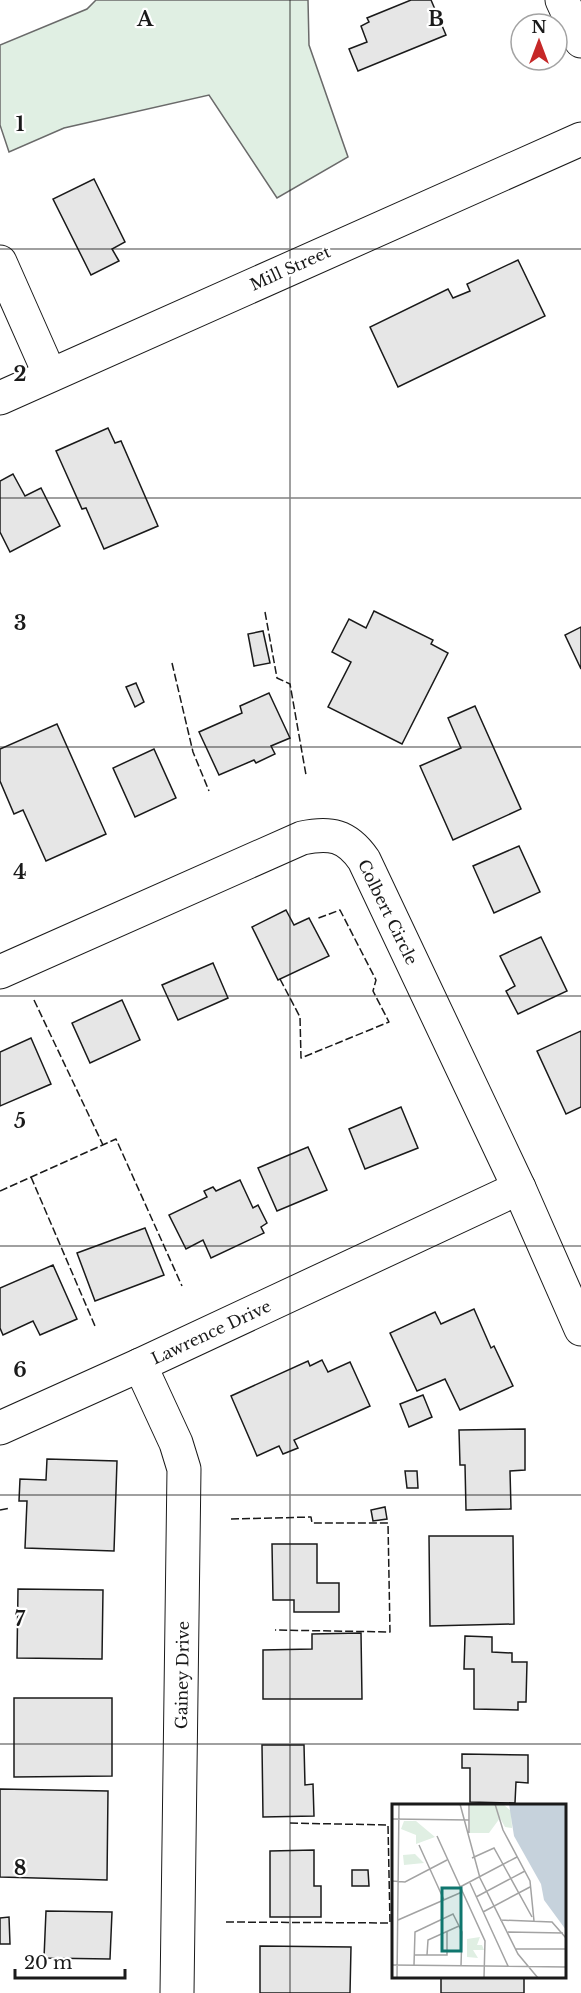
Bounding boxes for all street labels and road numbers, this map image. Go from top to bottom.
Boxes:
street label: Mill Street [247,241,333,295]
street label: Colbert Circle [354,856,422,968]
street label: Lawrence Drive [148,1296,274,1368]
street label: Gainey Drive [171,1621,193,1729]

